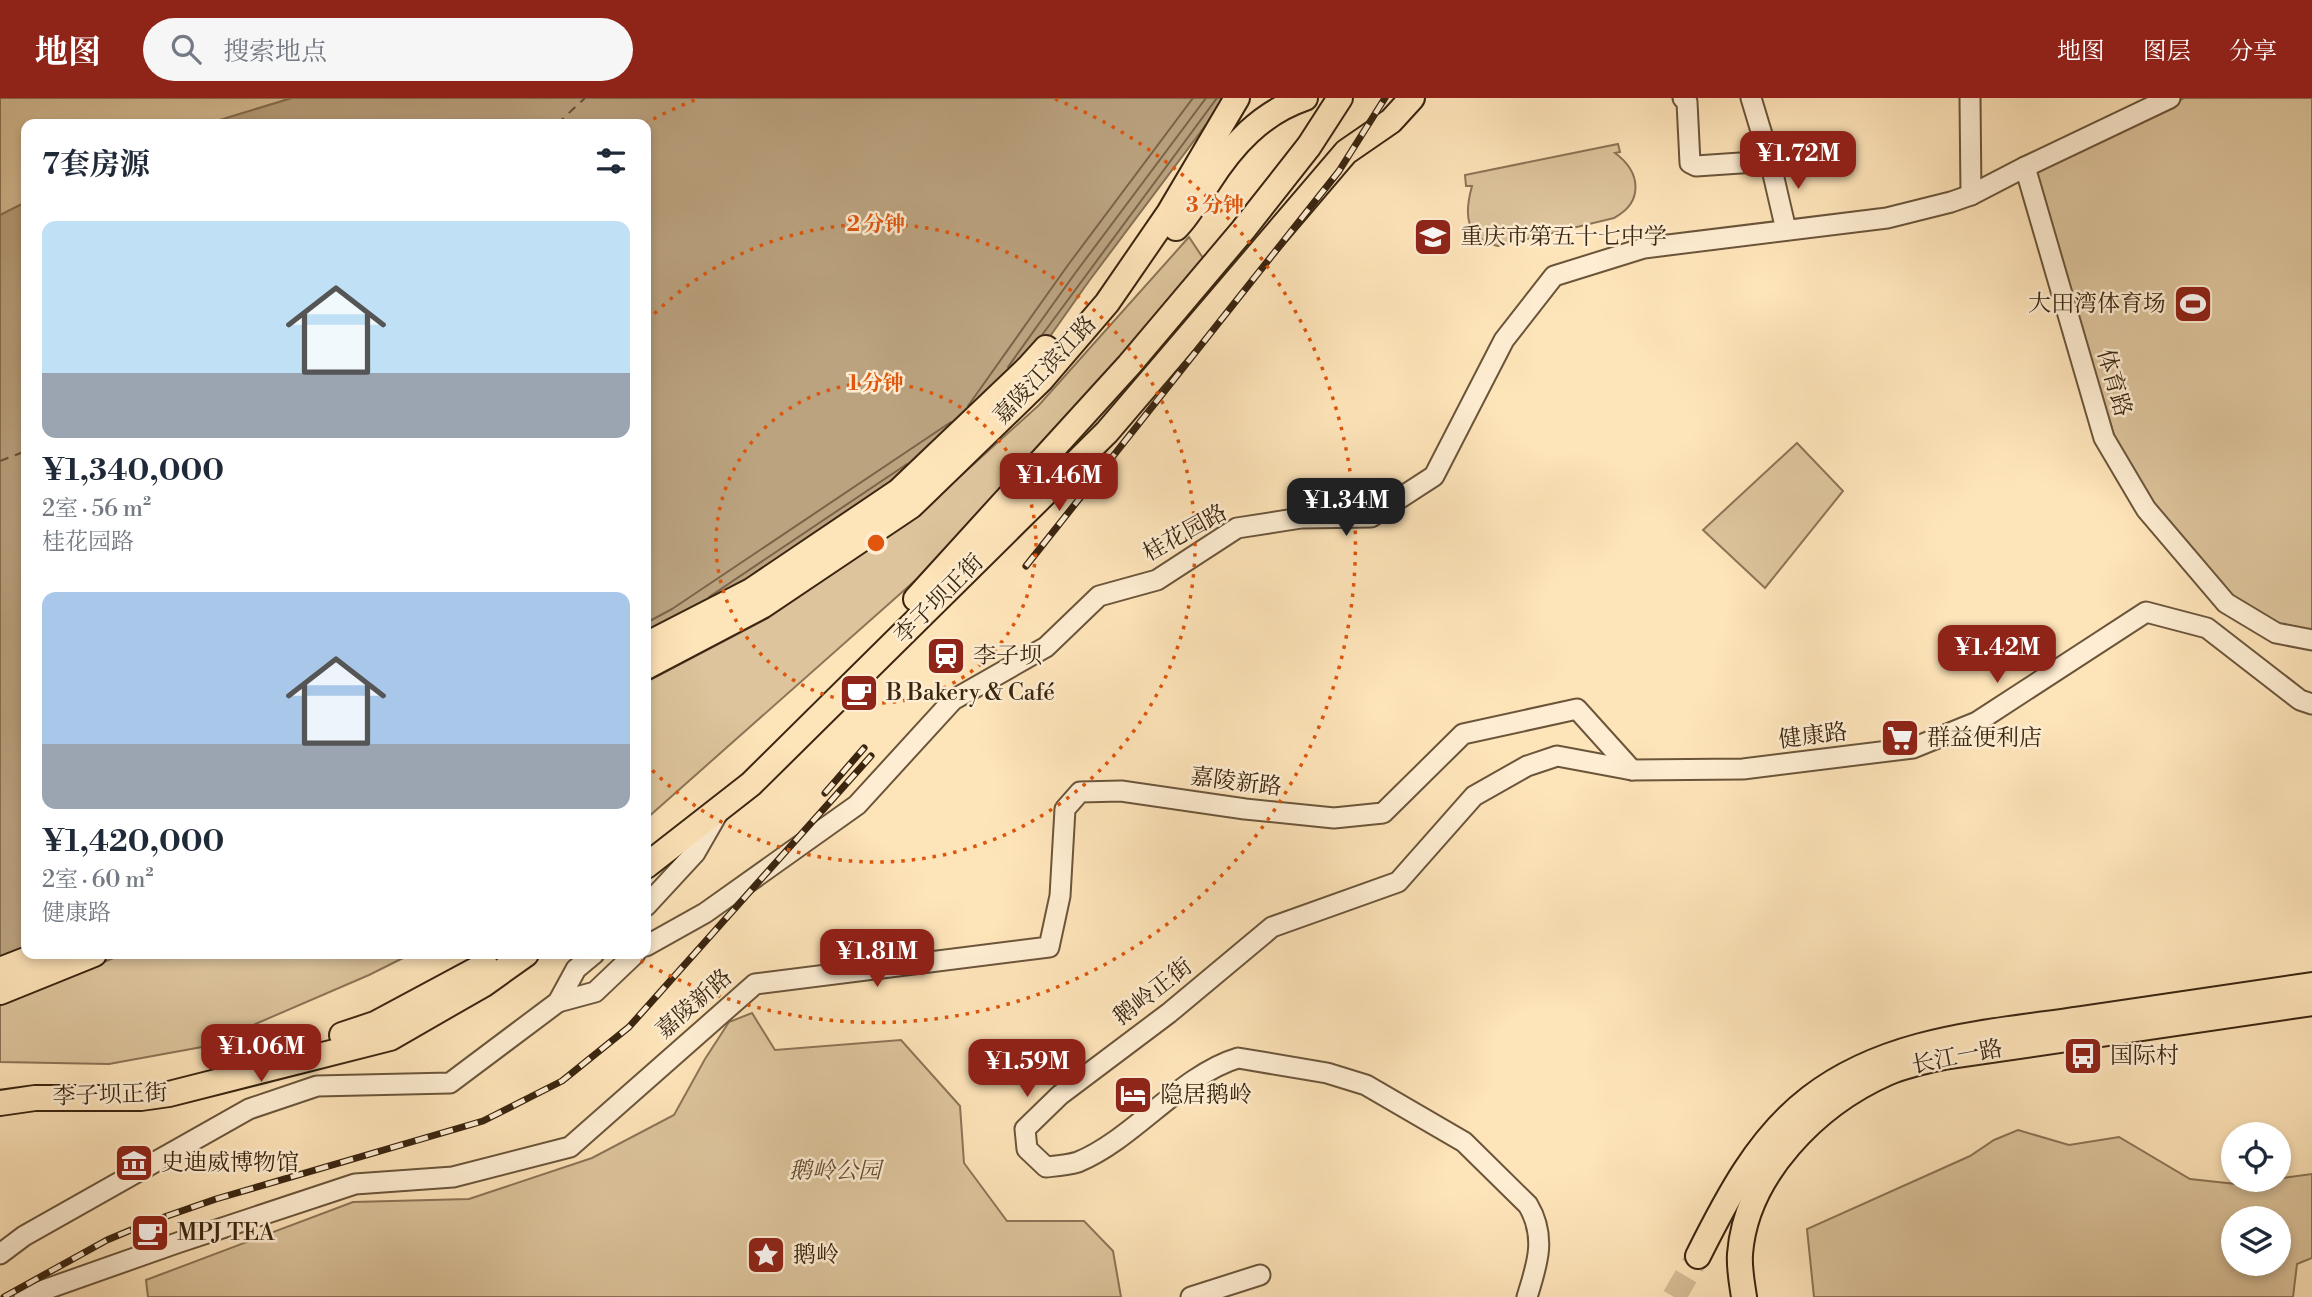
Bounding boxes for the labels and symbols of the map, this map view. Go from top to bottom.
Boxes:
pin: ¥1.72M [1741,132,1855,191]
text: 3 分钟 [1186,193,1244,219]
text: 2 分钟 [847,212,905,238]
school or university icon: 重庆市第五十七中学 [1412,216,1454,258]
place label: 重庆市第五十七中学 [1460,223,1667,251]
sports icon: 大田湾体育场 [2172,283,2214,325]
place label: 大田湾体育场 [2028,290,2166,318]
street label: 嘉陵江滨江路 [988,310,1102,430]
street label: 体育路 [2091,346,2137,420]
text: 1 分钟 [848,371,904,397]
pin: ¥1.46M [1002,454,1116,513]
pin: ¥1.34M [1289,478,1403,538]
street label: 桂花园路 [1138,498,1232,568]
centre of rings [864,531,888,555]
street label: 李子坝正街 [888,548,990,650]
pin: ¥1.42M [1940,626,2054,685]
station icon: 李子坝 [925,635,967,677]
place label: 李子坝 [973,642,1042,670]
cafe icon: B Bakery & Café [838,672,880,714]
place label: B Bakery & Café [885,679,1055,707]
supermarket icon: 群益便利店 [1879,717,1921,759]
street label: 健康路 [1777,718,1849,754]
place label: 群益便利店 [1927,724,2042,752]
street label: 嘉陵新路 [1189,762,1283,802]
pin: ¥1.81M [820,930,934,989]
street label: 鹅岭正街 [1108,953,1198,1031]
street label: 嘉陵新路 [650,963,738,1045]
pin: ¥1.06M [204,1024,318,1084]
street label: 长江一路 [1909,1034,2005,1080]
bus stop icon: 国际村 [2062,1035,2104,1077]
pin: ¥1.59M [970,1040,1084,1099]
place label: 国际村 [2110,1042,2179,1070]
hotel icon: 隐居鹅岭 [1112,1074,1154,1116]
street label: 李子坝正街 [52,1079,168,1111]
place label: 隐居鹅岭 [1160,1081,1252,1109]
museum icon: 史迪威博物馆 [113,1142,155,1184]
place label: 史迪威博物馆 [161,1149,299,1177]
park label: 鹅岭公园 [789,1157,885,1185]
cafe icon: MPJ TEA [129,1212,171,1254]
place label: MPJ TEA [177,1219,276,1247]
place icon: 鹅岭 [745,1234,787,1276]
place label: 鹅岭 [793,1241,839,1269]

